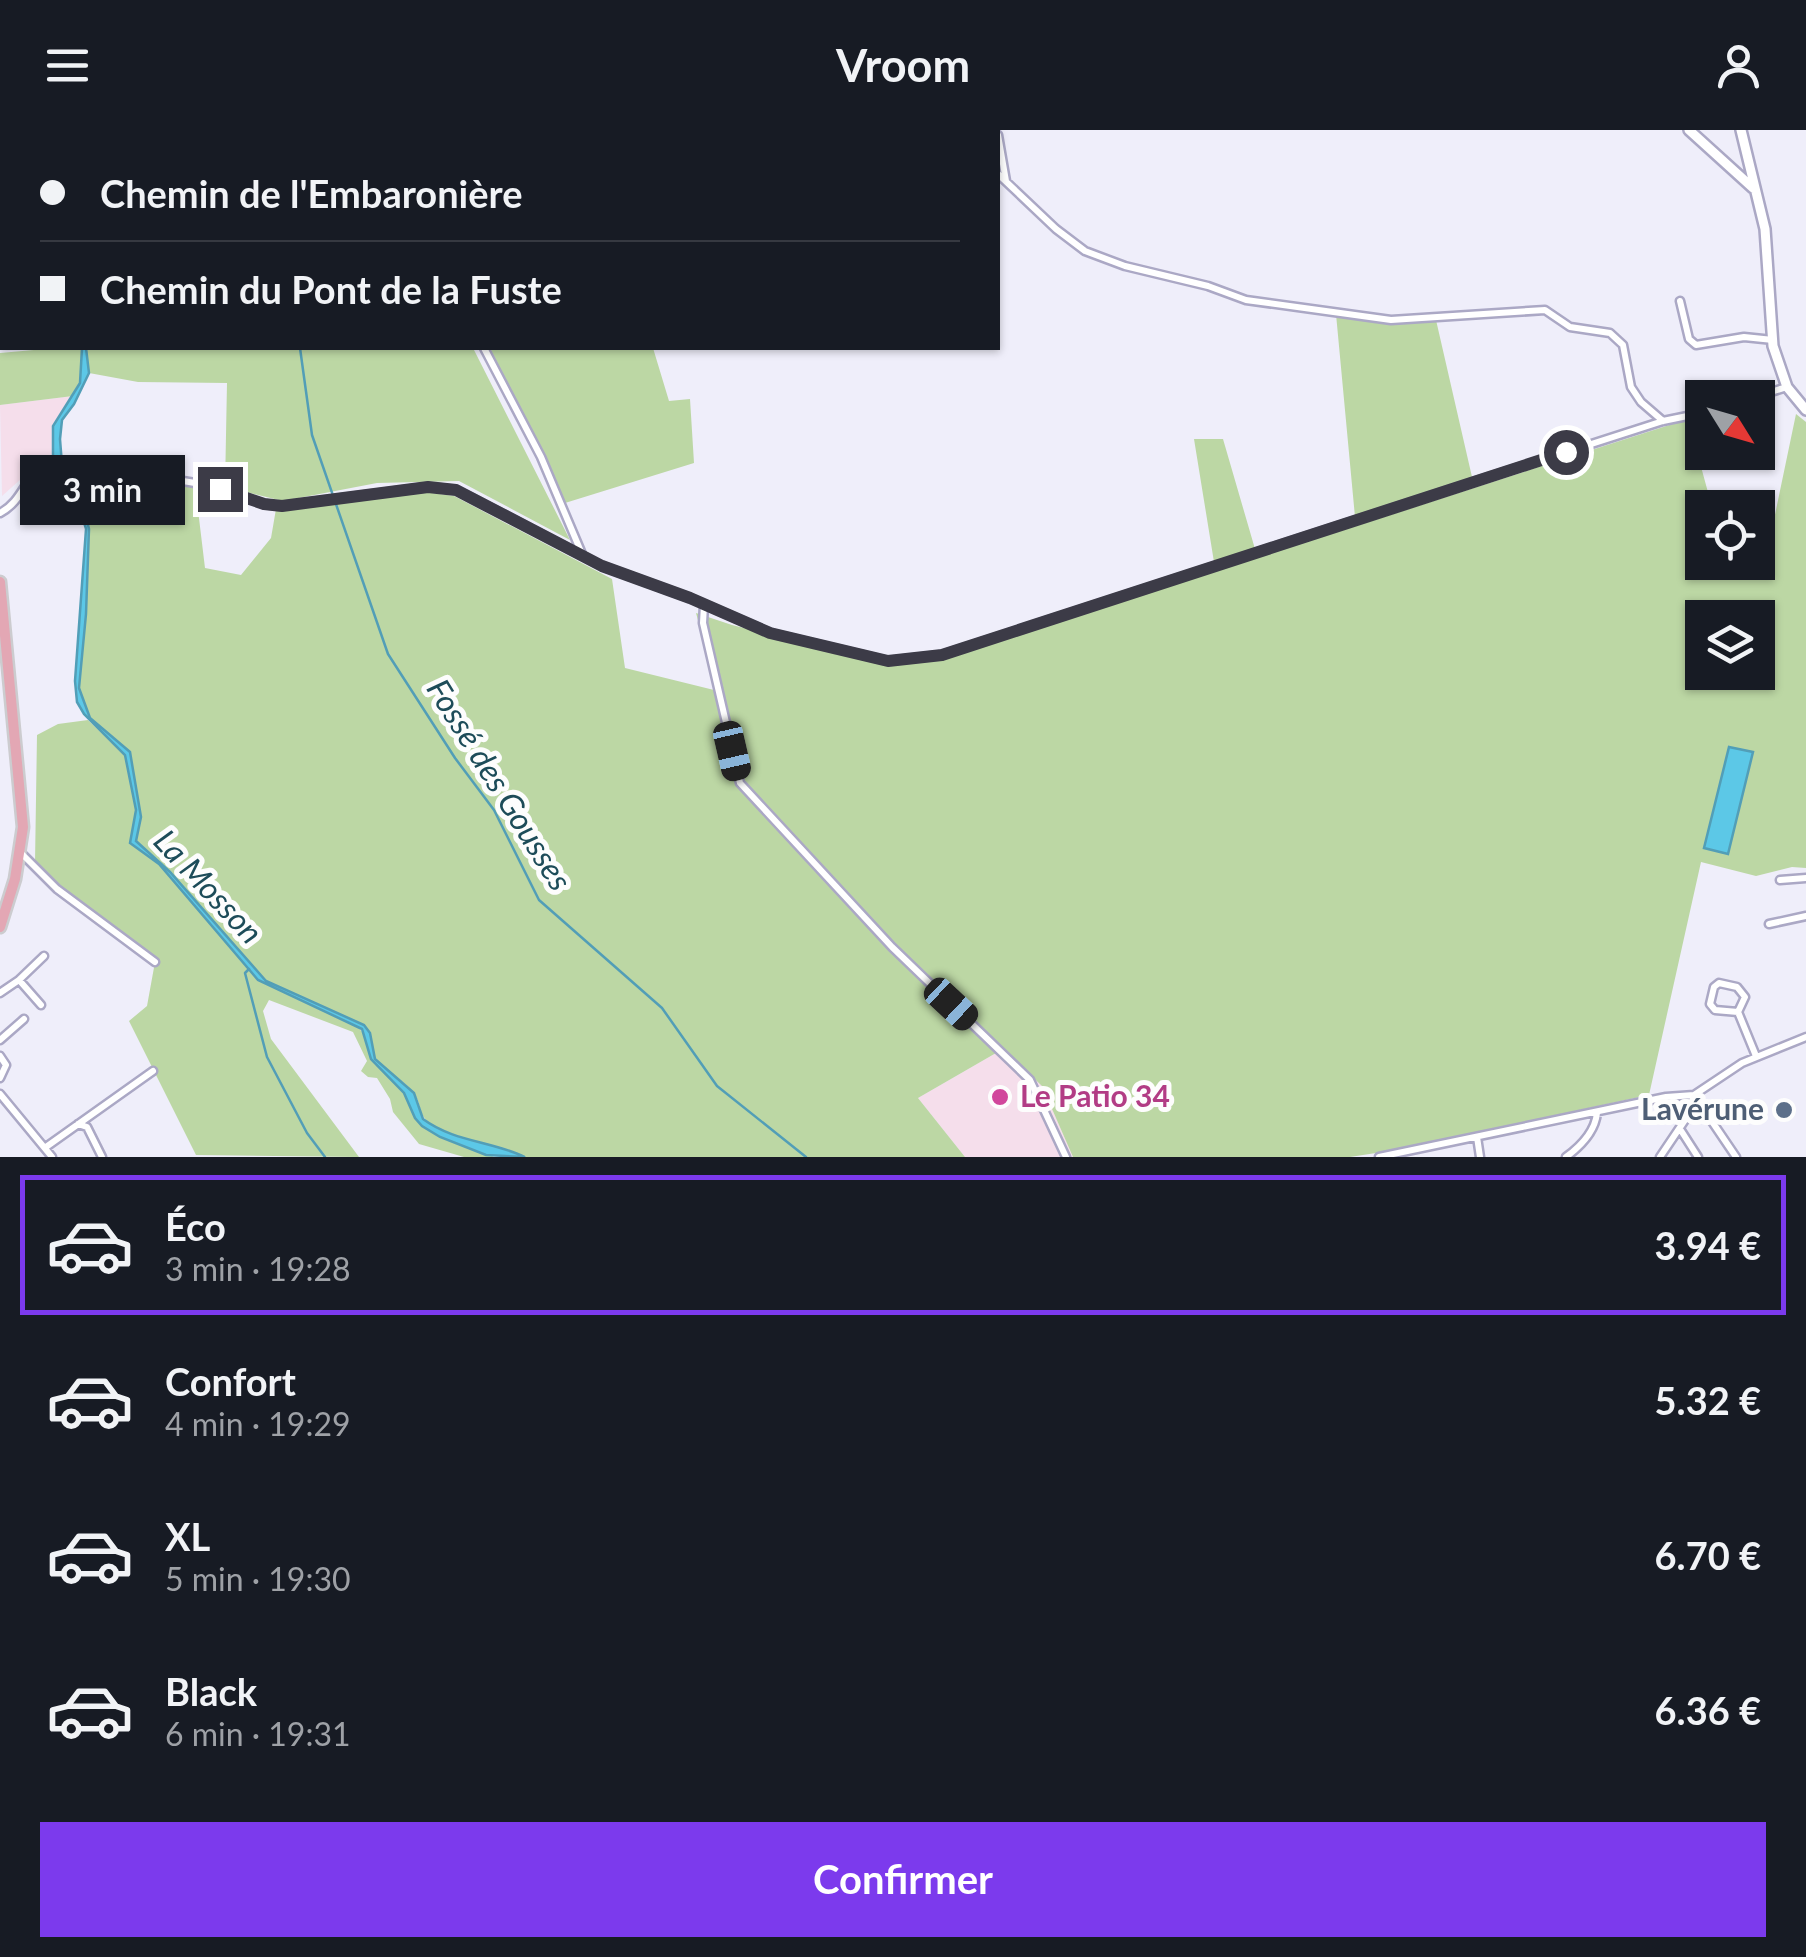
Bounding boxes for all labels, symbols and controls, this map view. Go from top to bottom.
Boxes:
icon: menu [40,38,95,93]
text: Vroom [836,38,970,92]
icon: person [1711,38,1766,93]
text: Chemin de l'Embaronière [100,170,522,216]
text: Chemin du Pont de la Fuste [100,266,562,312]
north arrow [1685,380,1775,470]
map controls [1685,380,1775,690]
route start [1544,430,1589,475]
callout: 3 min [20,454,185,524]
route end [198,467,243,512]
text: 3 min [63,470,142,509]
button: locate [1685,490,1775,580]
button: layers [1685,600,1775,690]
water label: Fossé des Gousses [420,671,581,897]
car [711,718,753,784]
water label: La Mosson [147,821,272,951]
car [919,973,983,1035]
place label: Le Patio 34 [1020,1077,1170,1113]
marker: Le Patio 34 [989,1086,1011,1108]
place label: Lavérune [1641,1090,1764,1126]
marker: Lavérune [1773,1099,1795,1121]
icon: car [45,1200,135,1290]
text: Éco [165,1203,226,1249]
text: 3.94 € [1655,1222,1761,1268]
text: 3 min · 19:28 [165,1249,351,1288]
icon: car [45,1355,135,1445]
text: Confort [165,1358,296,1404]
text: 5.32 € [1655,1377,1761,1423]
text: 4 min · 19:29 [165,1404,351,1443]
icon: car [45,1510,135,1600]
text: XL [165,1513,210,1559]
text: 6.70 € [1655,1532,1761,1578]
text: 5 min · 19:30 [165,1559,351,1598]
icon: car [45,1665,135,1755]
text: Black [165,1668,257,1714]
text: 6.36 € [1655,1687,1761,1733]
text: 6 min · 19:31 [165,1714,351,1753]
button: Confirmer [40,1822,1766,1937]

